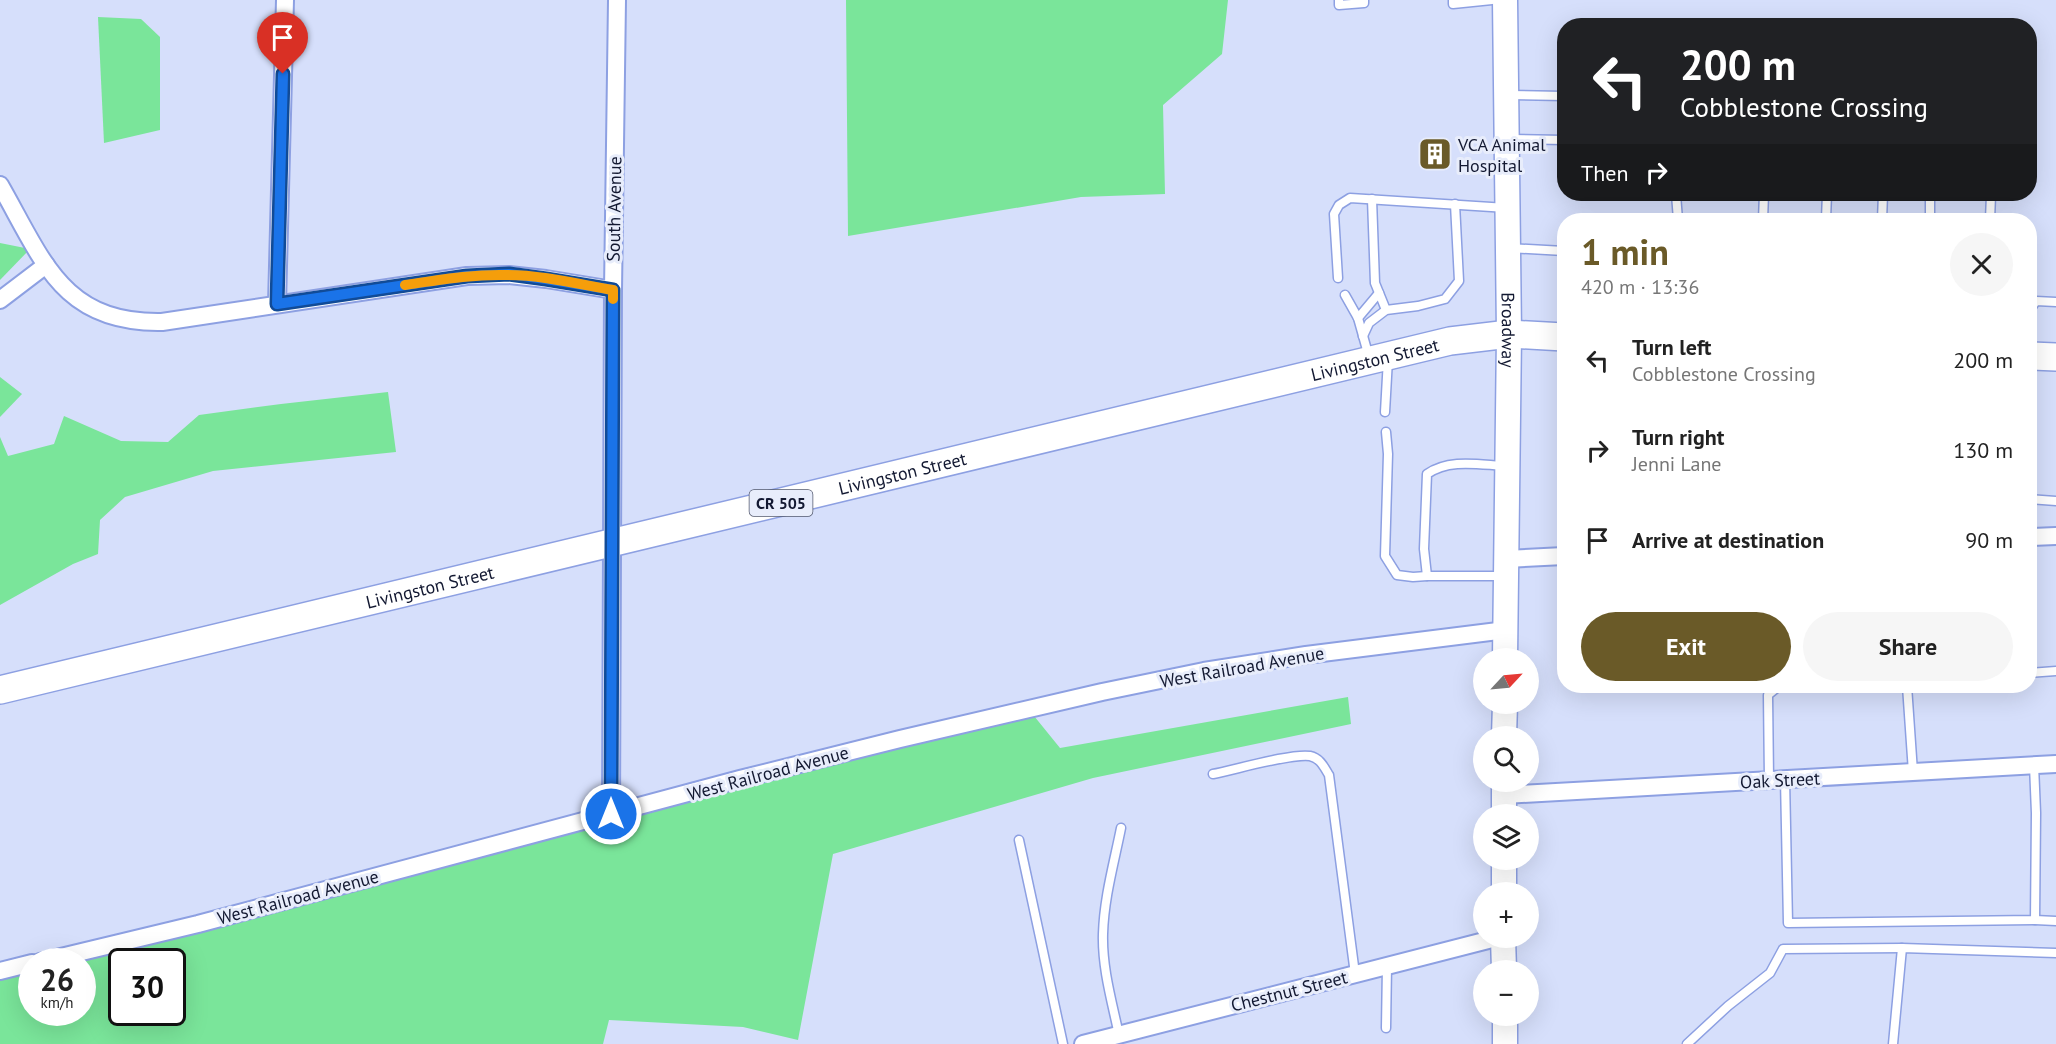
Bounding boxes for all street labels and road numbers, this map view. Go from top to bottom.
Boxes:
street label: South Avenue [602,156,626,262]
street label: Broadway [1497,292,1521,368]
street label: Livingston Street [1308,333,1441,386]
street label: Livingston Street [836,446,969,499]
road number: CR 505 [750,490,812,516]
street label: Livingston Street [363,560,496,613]
street label: West Railroad Avenue [1158,641,1326,693]
street label: West Railroad Avenue [685,740,851,806]
street label: Oak Street [1739,766,1821,794]
street label: West Railroad Avenue [215,864,381,930]
street label: Chestnut Street [1228,965,1350,1017]

